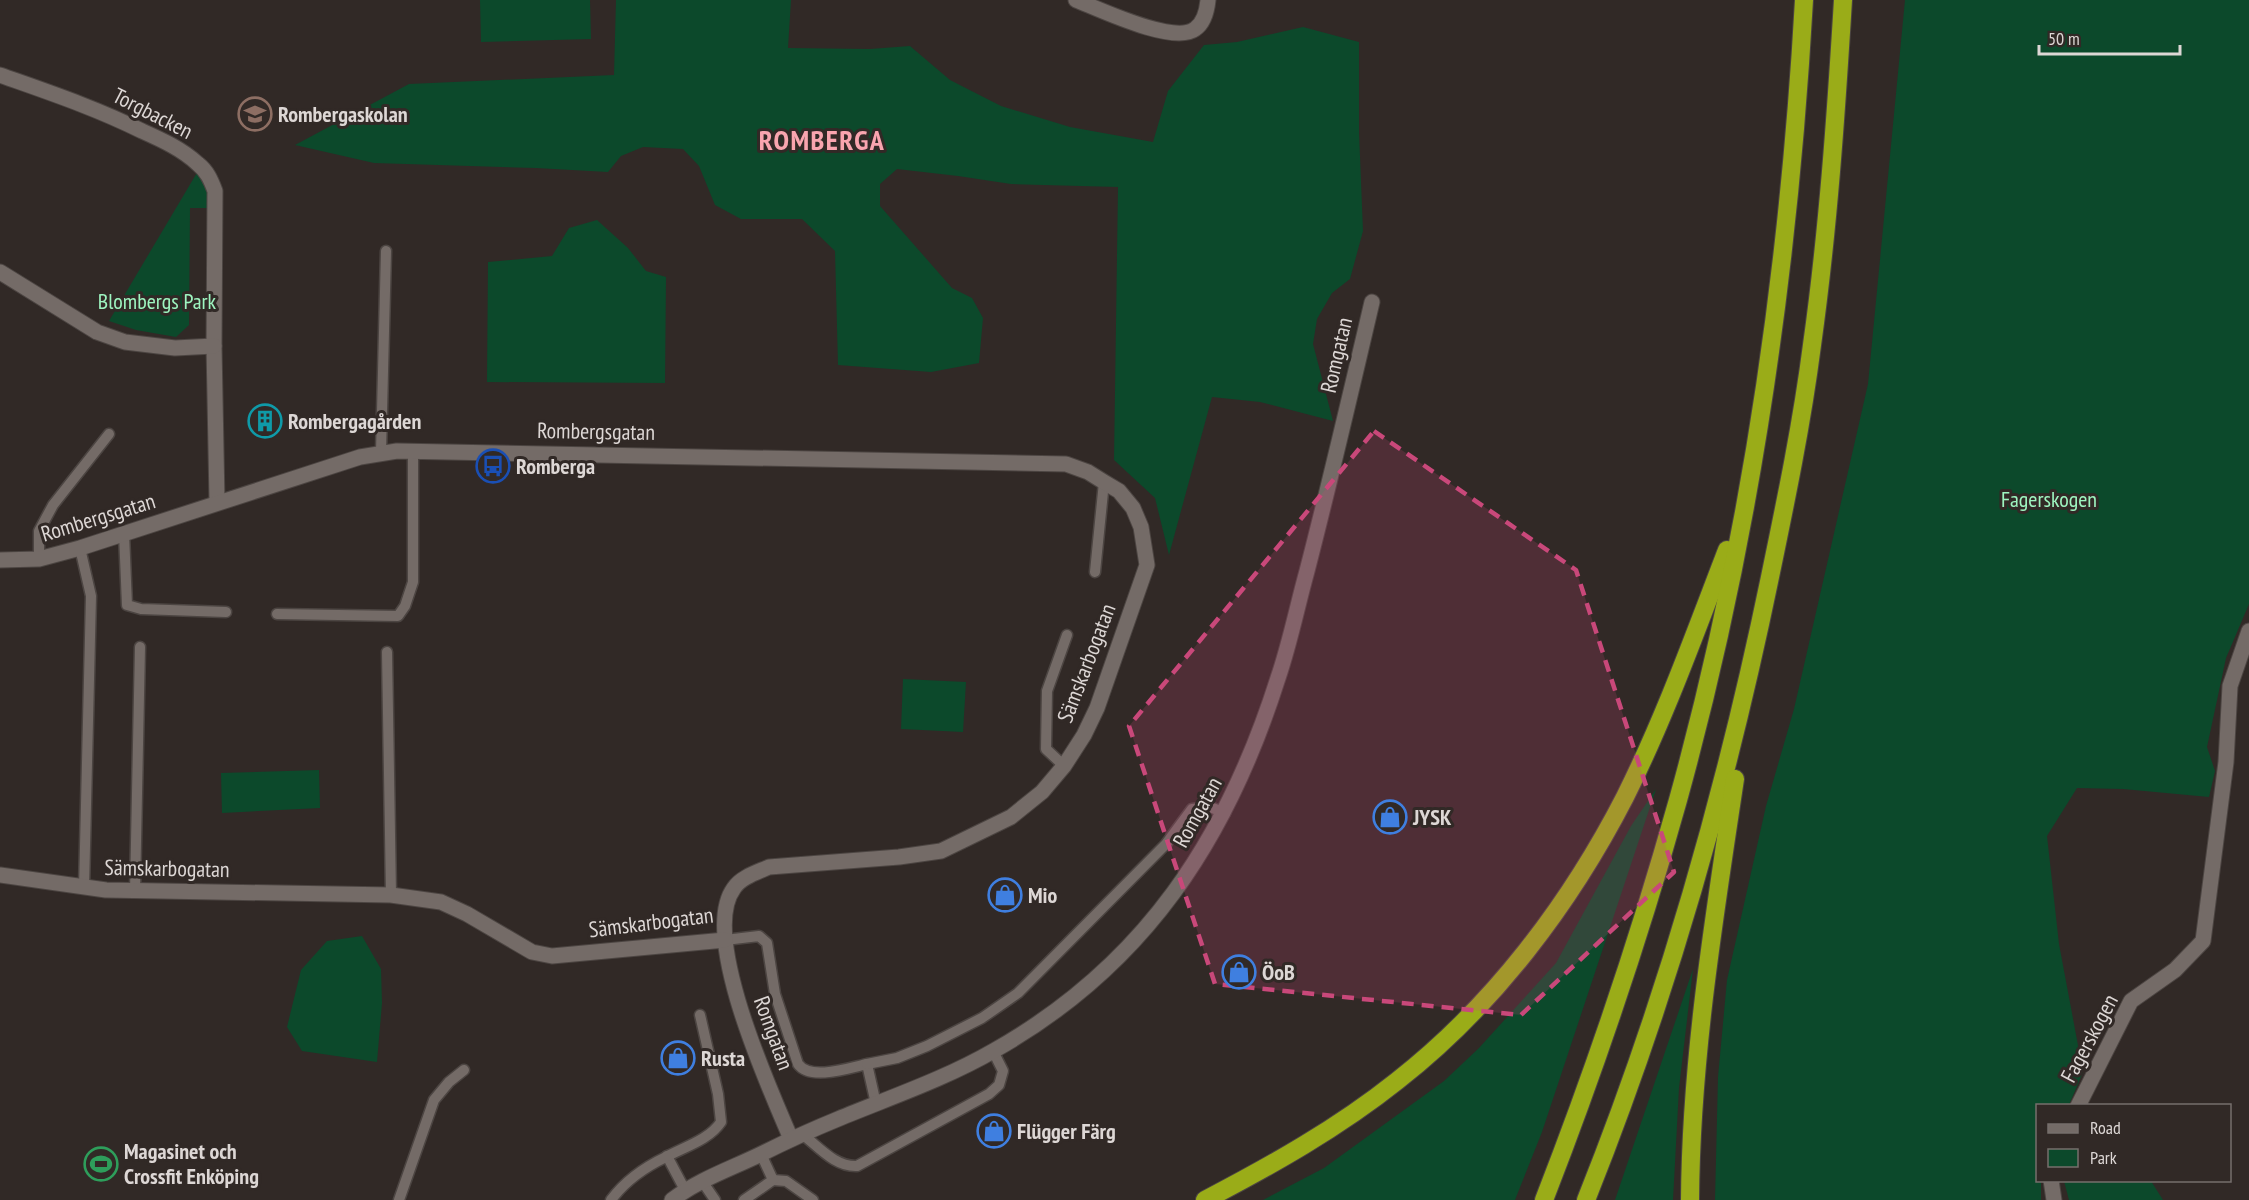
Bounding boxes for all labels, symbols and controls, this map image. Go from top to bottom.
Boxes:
scale bar [2039,18,2180,56]
text: 50 m [2048,27,2080,50]
street label: Torgbacken [108,81,198,145]
school or university icon: Rombergaskolan [237,96,273,132]
place label: Rombergaskolan [278,100,408,128]
district label: ROMBERGA [759,121,885,158]
park label: Blombergs Park [98,287,217,315]
street label: Romgatan [1314,315,1358,395]
building icon: Rombergagården [247,403,283,439]
place label: Rombergagården [288,407,421,435]
street label: Rombergsgatan [537,416,655,446]
bus stop icon: Romberga [475,448,511,484]
place label: Romberga [516,452,595,480]
park label: Fagerskogen [2001,485,2097,513]
street label: Rombergsgatan [38,486,158,548]
street label: Sämskarbogatan [1050,600,1122,726]
street label: Romgatan [1166,772,1228,852]
shop icon: JYSK [1372,799,1408,835]
place label: JYSK [1412,803,1452,831]
street label: Sämskarbogatan [104,853,230,883]
shop icon: Mio [987,877,1023,913]
place label: Mio [1028,881,1058,909]
street label: Sämskarbogatan [587,900,715,944]
shop icon: ÖoB [1221,954,1257,990]
place label: ÖoB [1262,958,1295,986]
street label: Fagerskogen [2054,989,2124,1087]
street label: Romgatan [748,992,800,1074]
shop icon: Rusta [660,1040,696,1076]
place label: Rusta [701,1044,745,1072]
legend [2036,1104,2231,1182]
shop icon: Flügger Färg [976,1113,1012,1149]
text: Road [2090,1116,2121,1139]
place label: Flügger Färg [1017,1117,1116,1145]
place label: Magasinet och Crossfit Enköping [124,1137,259,1190]
sports icon: Magasinet och Crossfit Enköping [83,1146,119,1182]
text: Park [2090,1146,2117,1169]

